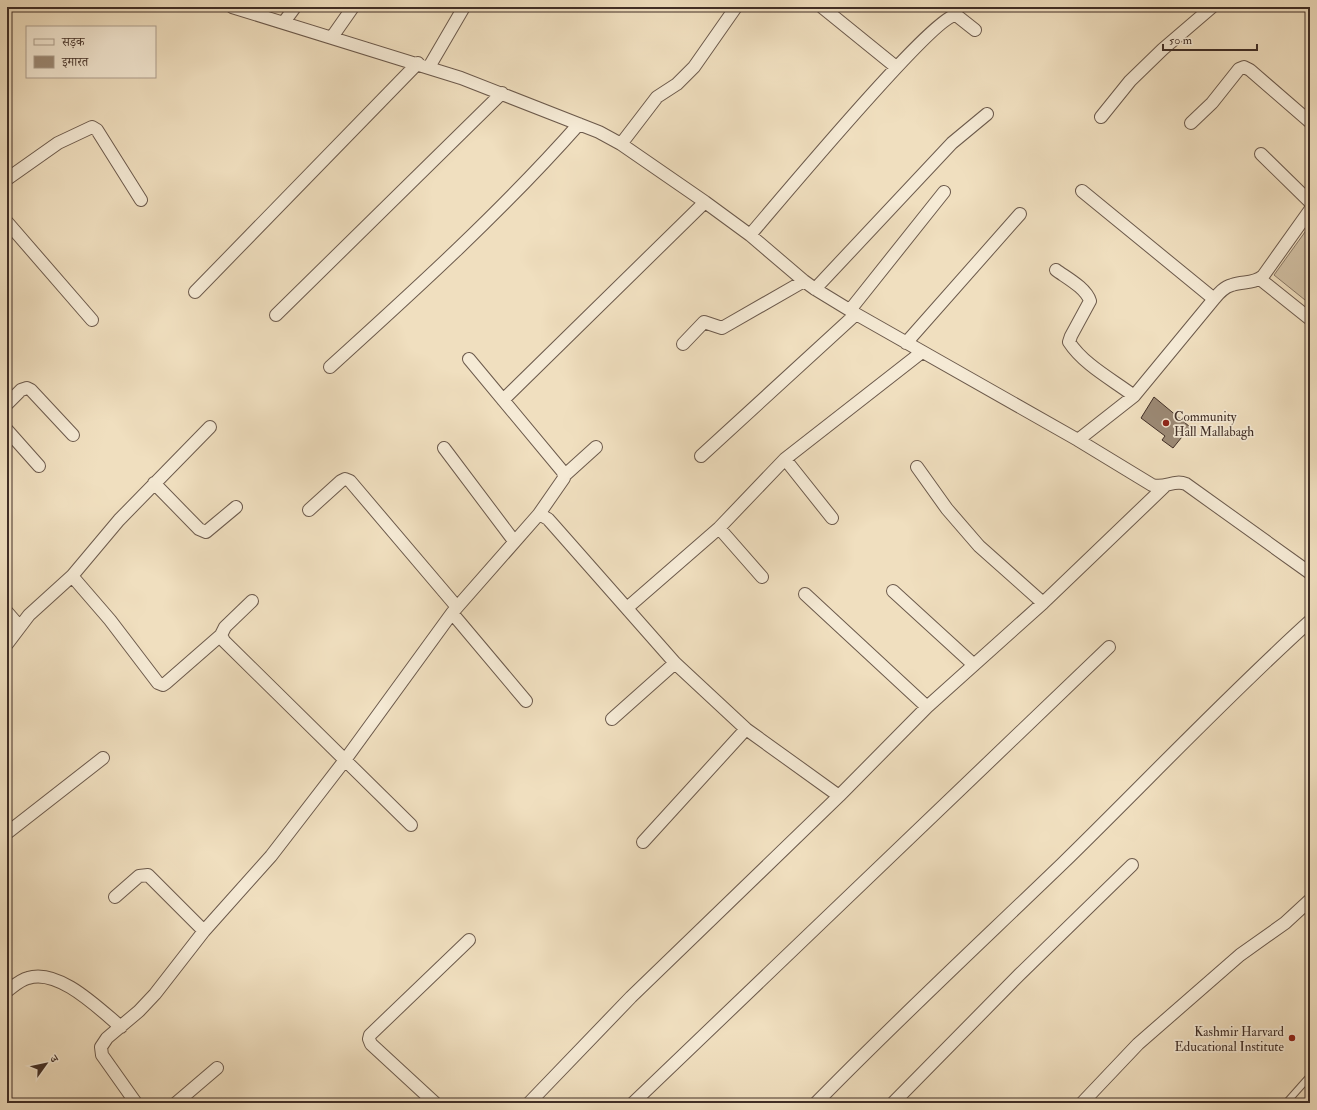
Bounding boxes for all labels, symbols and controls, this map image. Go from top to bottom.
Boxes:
legend [26,26,156,78]
scale bar [1163,26,1257,52]
text: 50 m [1169,33,1193,48]
text: सड़क [61,35,86,50]
text: इमारत [61,55,89,70]
place label: Community Hall Mallabagh [1174,409,1254,440]
marker: Community Hall Mallabagh [1161,418,1171,428]
place label: Kashmir Harvard Educational Institute [1174,1024,1285,1055]
marker: Kashmir Harvard Educational Institute [1287,1033,1297,1043]
north arrow [26,1044,66,1084]
text: उ [46,1052,62,1066]

